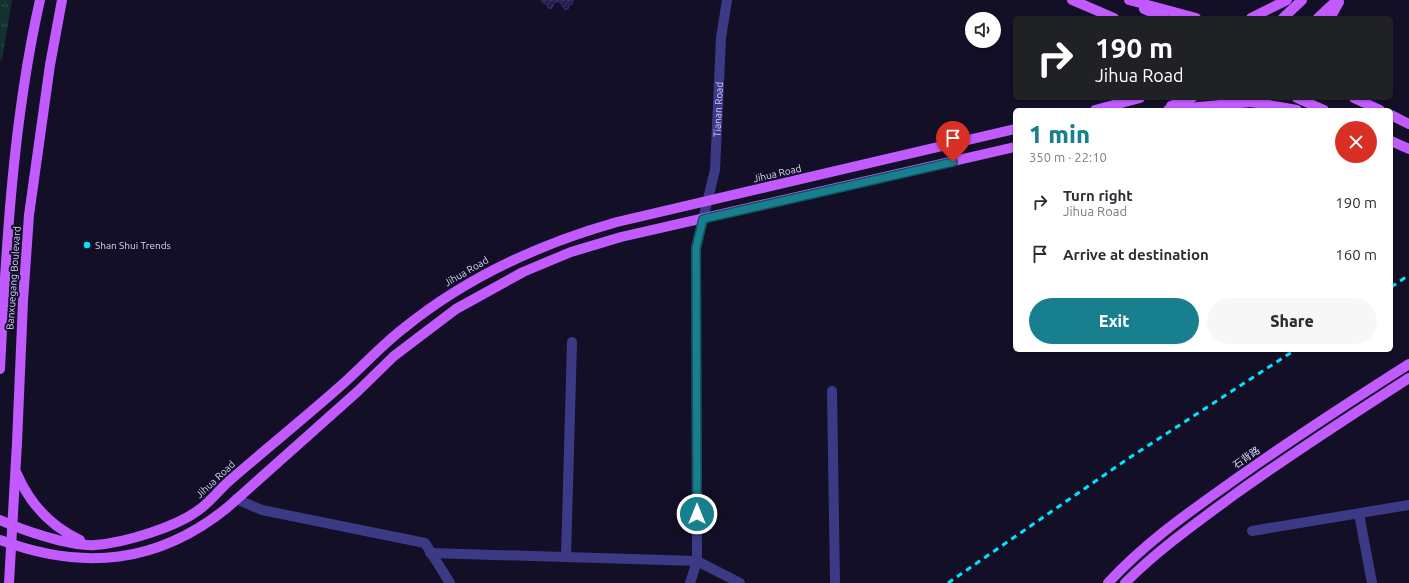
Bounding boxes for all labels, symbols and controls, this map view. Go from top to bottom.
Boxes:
map controls [965,12,1001,48]
button: sound [965,12,1001,48]
icon: right [1029,32,1081,84]
text: 190 m [1095,32,1173,63]
text: Jihua Road [1095,65,1184,85]
street label: Tianan Road [712,81,725,137]
pin [936,121,970,162]
text: 1 min [1029,121,1090,148]
button: close [1335,121,1377,163]
icon: arrive [942,127,964,149]
text: 350 m · 22:10 [1029,150,1107,164]
street label: Jihua Road [752,163,802,184]
text: Turn right [1063,187,1133,204]
icon: right [1029,191,1051,213]
text: 190 m [1335,194,1377,211]
text: Jihua Road [1063,204,1127,218]
street label: Banxuegang Boulevard [4,226,23,330]
marker: Shan Shui Trends [82,240,92,250]
place label: Shan Shui Trends [95,240,171,251]
icon: arrive [1029,243,1051,265]
text: Arrive at destination [1063,246,1209,263]
text: 160 m [1335,246,1377,263]
street label: Jihua Road [442,254,490,289]
button: Exit [1029,298,1199,344]
button: Share [1207,298,1377,344]
street label: 石背路 [1231,444,1262,471]
street label: Jihua Road [194,458,237,500]
position arrow [676,493,718,535]

